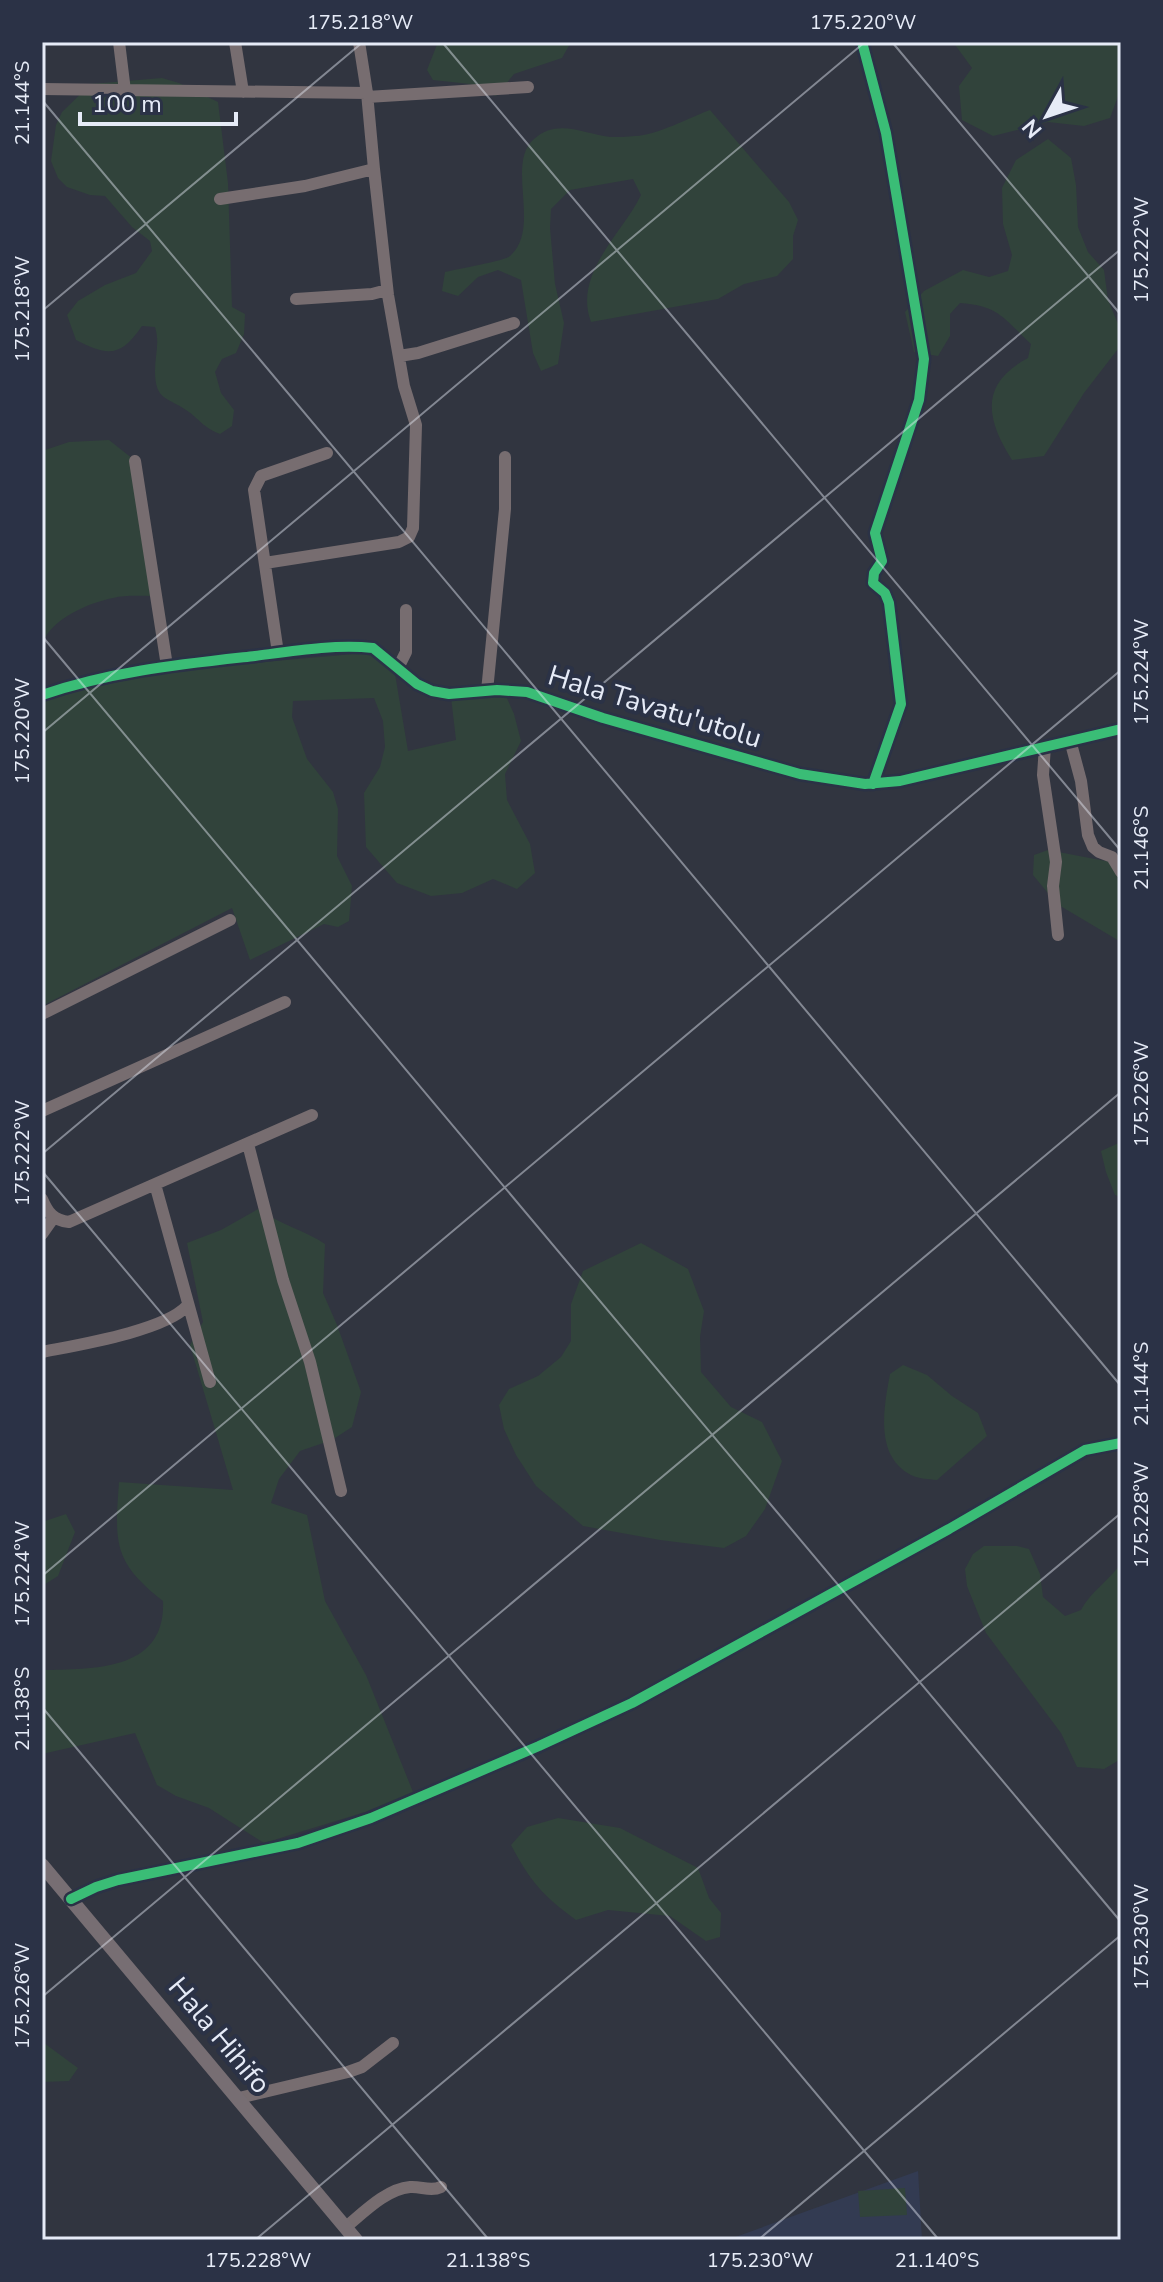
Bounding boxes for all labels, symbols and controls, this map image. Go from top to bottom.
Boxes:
text: 175.218°W [307,9,413,36]
text: 175.220°W [810,9,916,36]
text: 21.144°S [9,61,36,145]
scale bar [80,76,236,126]
north arrow [1007,76,1087,156]
text: 100 m [92,88,162,120]
text: N [1016,112,1049,144]
text: 175.222°W [1128,197,1155,303]
text: 175.218°W [9,256,36,362]
text: 175.224°W [1128,619,1155,725]
street label: Hala Tavatu'utolu [543,656,766,758]
text: 175.220°W [9,678,36,784]
text: 21.146°S [1128,806,1155,890]
text: 175.226°W [1128,1041,1155,1147]
text: 175.222°W [9,1100,36,1206]
text: 21.144°S [1128,1342,1155,1426]
text: 175.228°W [1128,1462,1155,1568]
text: 175.224°W [9,1521,36,1627]
text: 21.138°S [9,1667,36,1751]
text: 175.230°W [1128,1884,1155,1990]
text: 175.226°W [9,1943,36,2049]
street label: Hala Hihifo [159,1969,279,2102]
text: 175.228°W [205,2247,311,2274]
text: 21.138°S [446,2247,530,2274]
text: 175.230°W [707,2247,813,2274]
text: 21.140°S [895,2247,979,2274]

